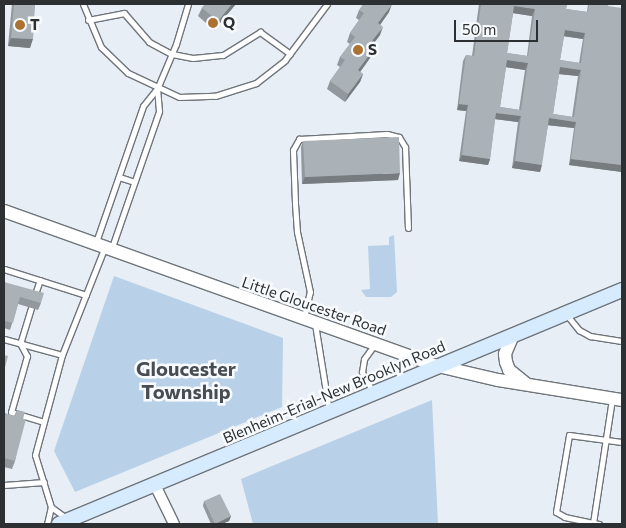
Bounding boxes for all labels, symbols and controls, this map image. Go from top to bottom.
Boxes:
scale bar [456,10,540,42]
place label: Q [223,14,235,32]
place label: T [30,16,40,34]
marker: Q [207,17,219,29]
marker: T [14,19,26,31]
text: 50 m [462,20,496,38]
place label: S [368,41,377,59]
marker: S [352,44,364,56]
street label: Little Gloucester Road [239,273,389,339]
street label: Blenheim-Erial-New Brooklyn Road [220,337,448,447]
district label: Gloucester Township [136,357,236,404]

